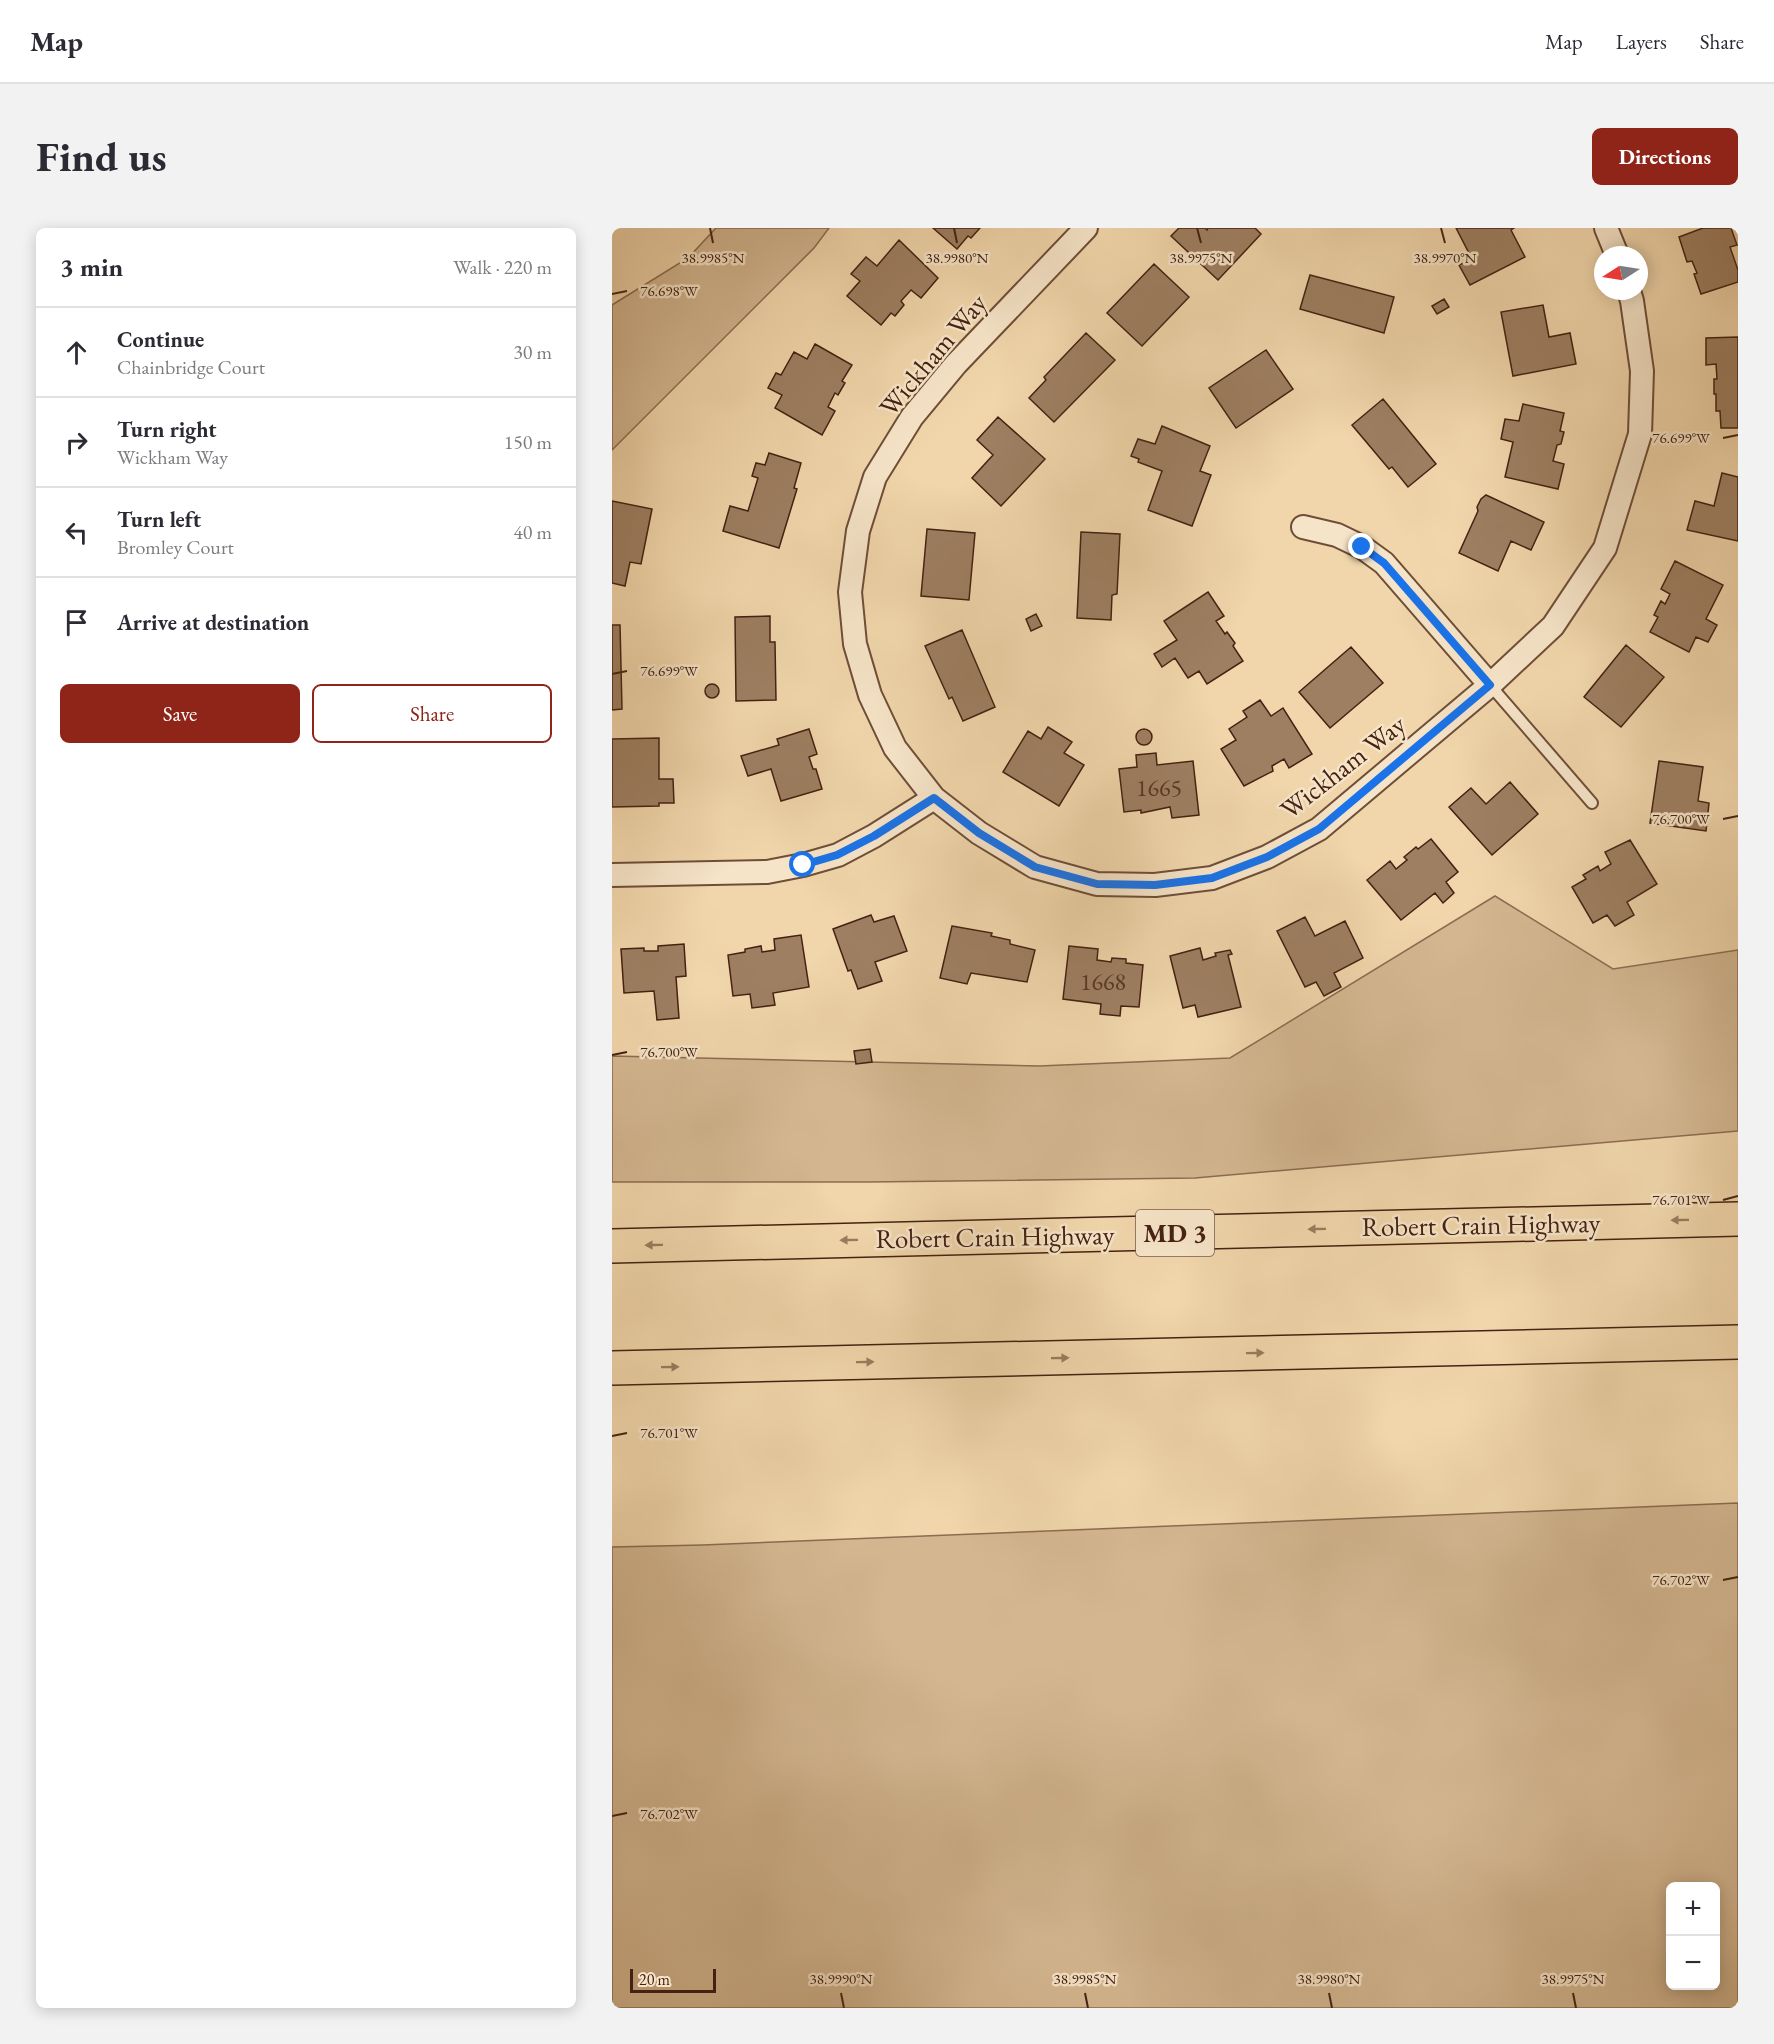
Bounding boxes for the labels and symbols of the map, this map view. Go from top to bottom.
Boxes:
north arrow [1594,246,1648,300]
text: 38.9985°N [682,248,745,267]
text: 38.9980°N [926,248,989,267]
text: 38.9975°N [1170,248,1233,267]
text: 38.9970°N [1414,248,1477,267]
text: 76.698°W [640,281,698,300]
street label: Wickham Way [871,286,994,423]
text: 76.699°W [1652,428,1710,447]
route end [1348,533,1374,559]
text: 76.699°W [640,661,698,680]
street label: Wickham Way [1273,707,1413,827]
house number: 1665 [1136,772,1182,803]
text: 76.700°W [1652,809,1710,828]
route start [789,851,815,877]
house number: 1668 [1080,966,1126,997]
text: 76.700°W [640,1042,698,1061]
text: 76.701°W [1652,1190,1710,1209]
street label: Robert Crain Highway [1361,1205,1601,1244]
road number: MD 3 [1136,1210,1214,1256]
one-way arrow [1670,1216,1689,1225]
street label: Robert Crain Highway [875,1217,1115,1256]
one-way arrow [1307,1224,1326,1234]
one-way arrow [839,1236,858,1245]
one-way arrow [644,1240,663,1250]
one-way arrow [1246,1349,1265,1358]
one-way arrow [1051,1353,1070,1362]
one-way arrow [856,1357,875,1367]
one-way arrow [661,1362,680,1371]
text: 76.701°W [640,1423,698,1442]
text: 76.702°W [1652,1570,1710,1589]
text: 76.702°W [640,1804,698,1823]
scale bar [630,1966,716,1994]
text: 38.9990°N [810,1969,873,1988]
text: 38.9985°N [1054,1969,1117,1988]
text: 38.9980°N [1298,1969,1361,1988]
text: 38.9975°N [1542,1969,1605,1988]

